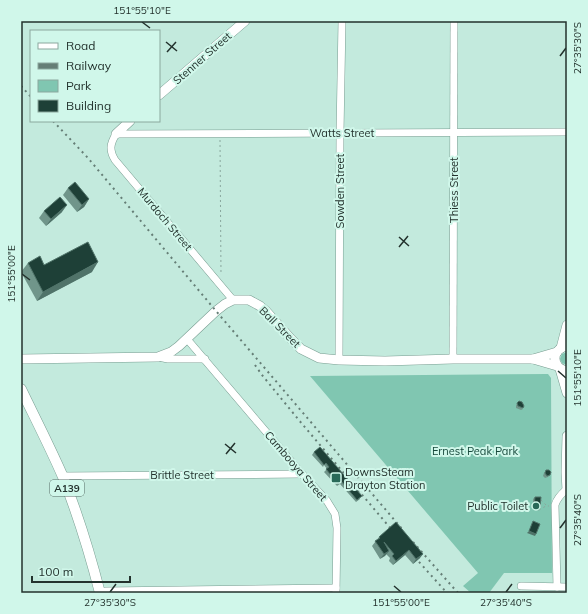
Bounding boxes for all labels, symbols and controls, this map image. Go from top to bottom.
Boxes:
text: 151°55'10"E [113,4,171,17]
text: 27°35'30"S [571,22,584,74]
street label: Stenner Street [170,29,234,87]
legend [30,30,160,122]
text: Road [66,38,95,53]
text: Railway [66,58,112,73]
text: Park [66,78,92,93]
text: Building [66,98,111,113]
street label: Watts Street [310,126,374,140]
street label: Sowden Street [333,153,347,228]
street label: Thiess Street [447,157,461,223]
street label: Murdoch Street [135,185,195,253]
text: 151°55'00"E [5,245,18,303]
street label: Ball Street [256,303,304,351]
text: 151°55'10"E [571,349,584,407]
street label: Cambooya Street [262,428,330,504]
park label: Ernest Peak Park [432,444,518,458]
place label: DownsSteam Drayton Station [345,465,426,492]
street label: Brittle Street [150,468,214,482]
marker: DownsSteam Drayton Station [330,472,342,484]
road number: A139 [50,480,84,496]
text: 27°35'40"S [571,494,584,546]
place label: Public Toilet [467,499,528,513]
marker: Public Toilet [531,501,541,511]
scale bar [32,558,130,584]
text: 100 m [38,564,73,579]
text: 27°35'30"S [84,596,136,609]
text: 151°55'00"E [372,596,430,609]
text: 27°35'40"S [480,596,532,609]

